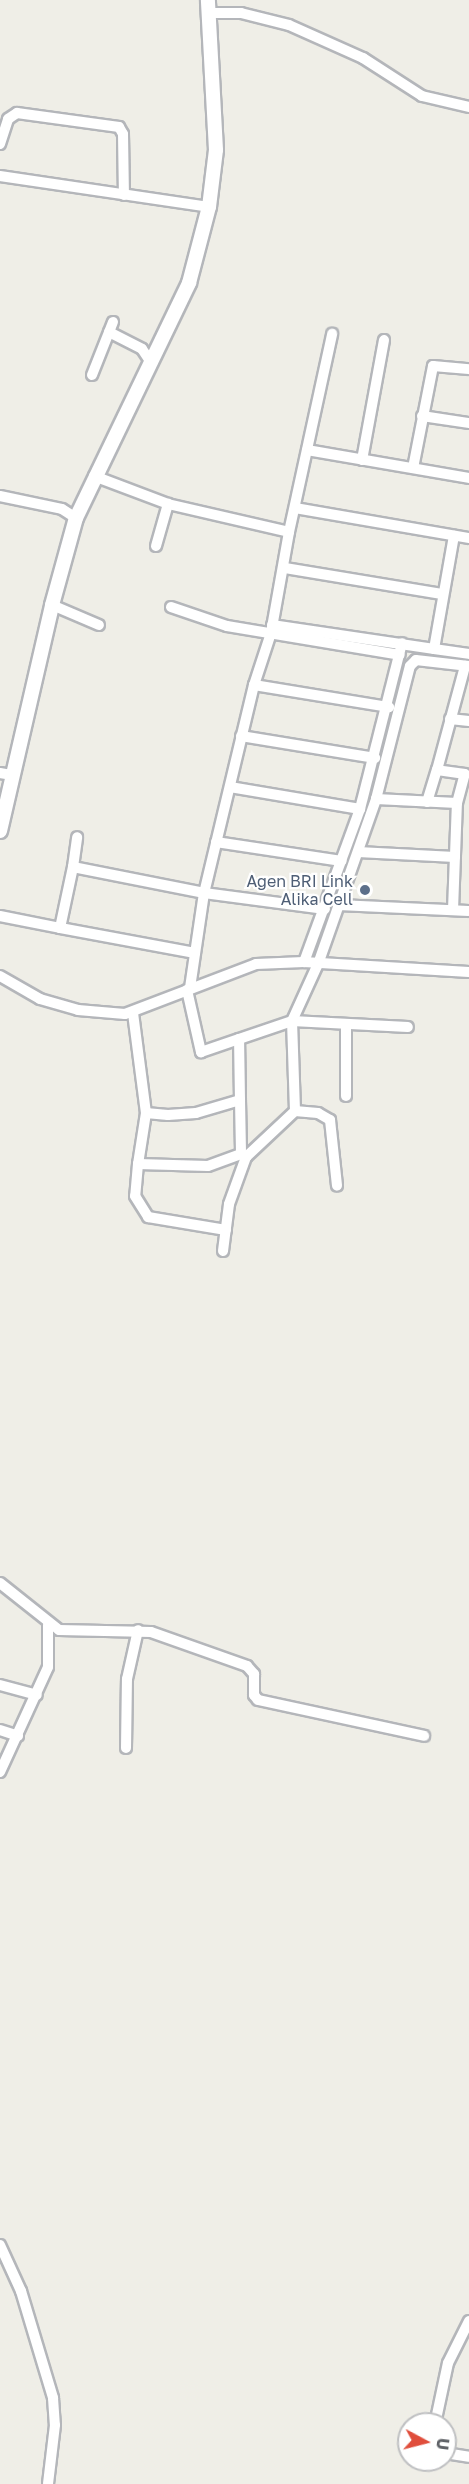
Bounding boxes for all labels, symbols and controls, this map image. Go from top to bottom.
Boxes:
place label: Agen BRI Link Alika Cell [247,871,353,909]
marker: Agen BRI Link Alika Cell [358,883,372,897]
north arrow [397,2412,457,2472]
text: U [432,2437,454,2451]

